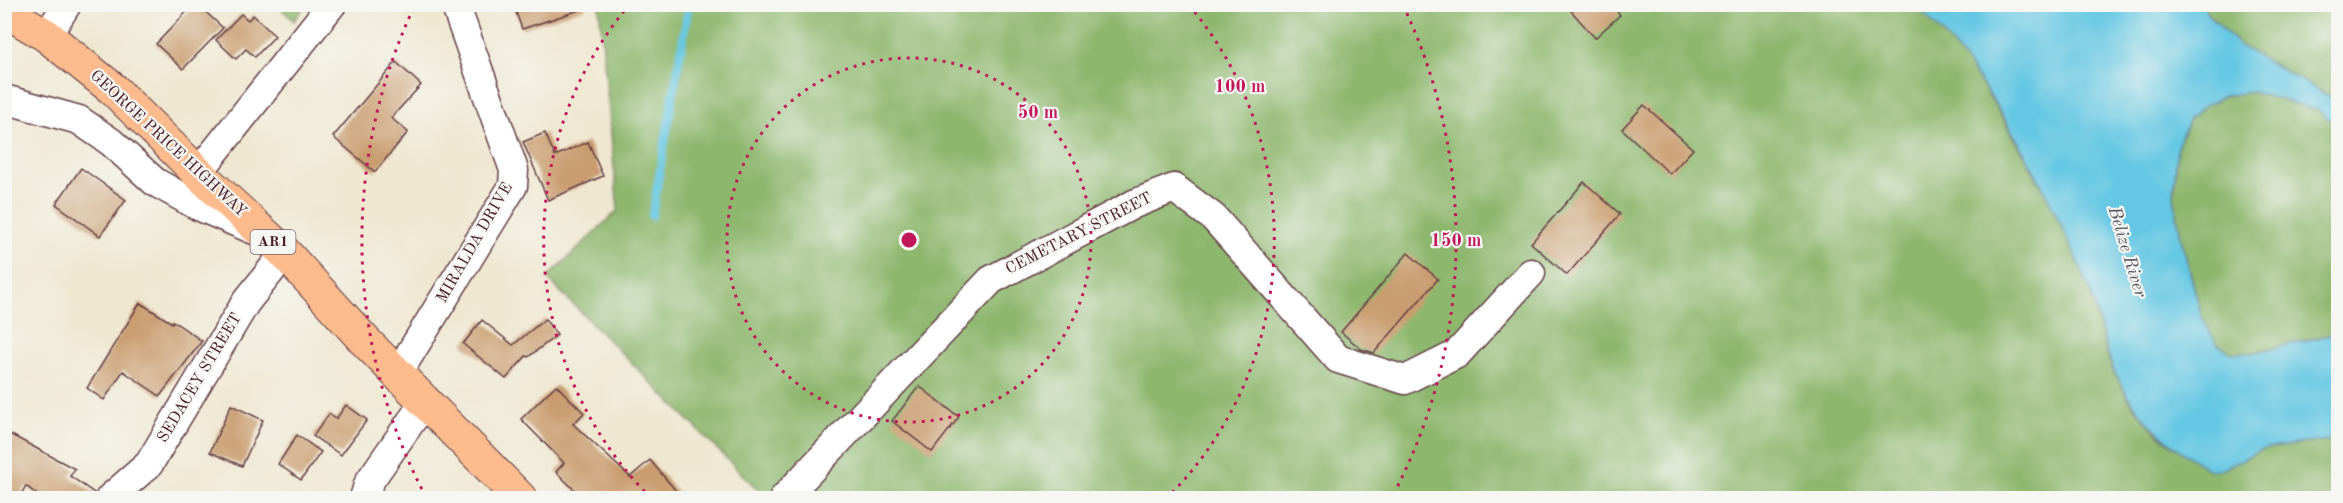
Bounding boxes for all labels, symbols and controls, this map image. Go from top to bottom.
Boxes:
street label: GEORGE PRICE HIGHWAY [87,68,249,221]
text: 100 m [1215,78,1265,96]
text: 50 m [1018,104,1058,122]
street label: MIRALDA DRIVE [434,180,516,306]
street label: CEMETARY STREET [1003,190,1155,278]
water label: Belize River [2104,203,2150,301]
road number: AR1 [250,230,296,254]
centre of rings [899,230,919,250]
text: 150 m [1431,232,1481,250]
street label: SEDACEY STREET [155,310,245,446]

